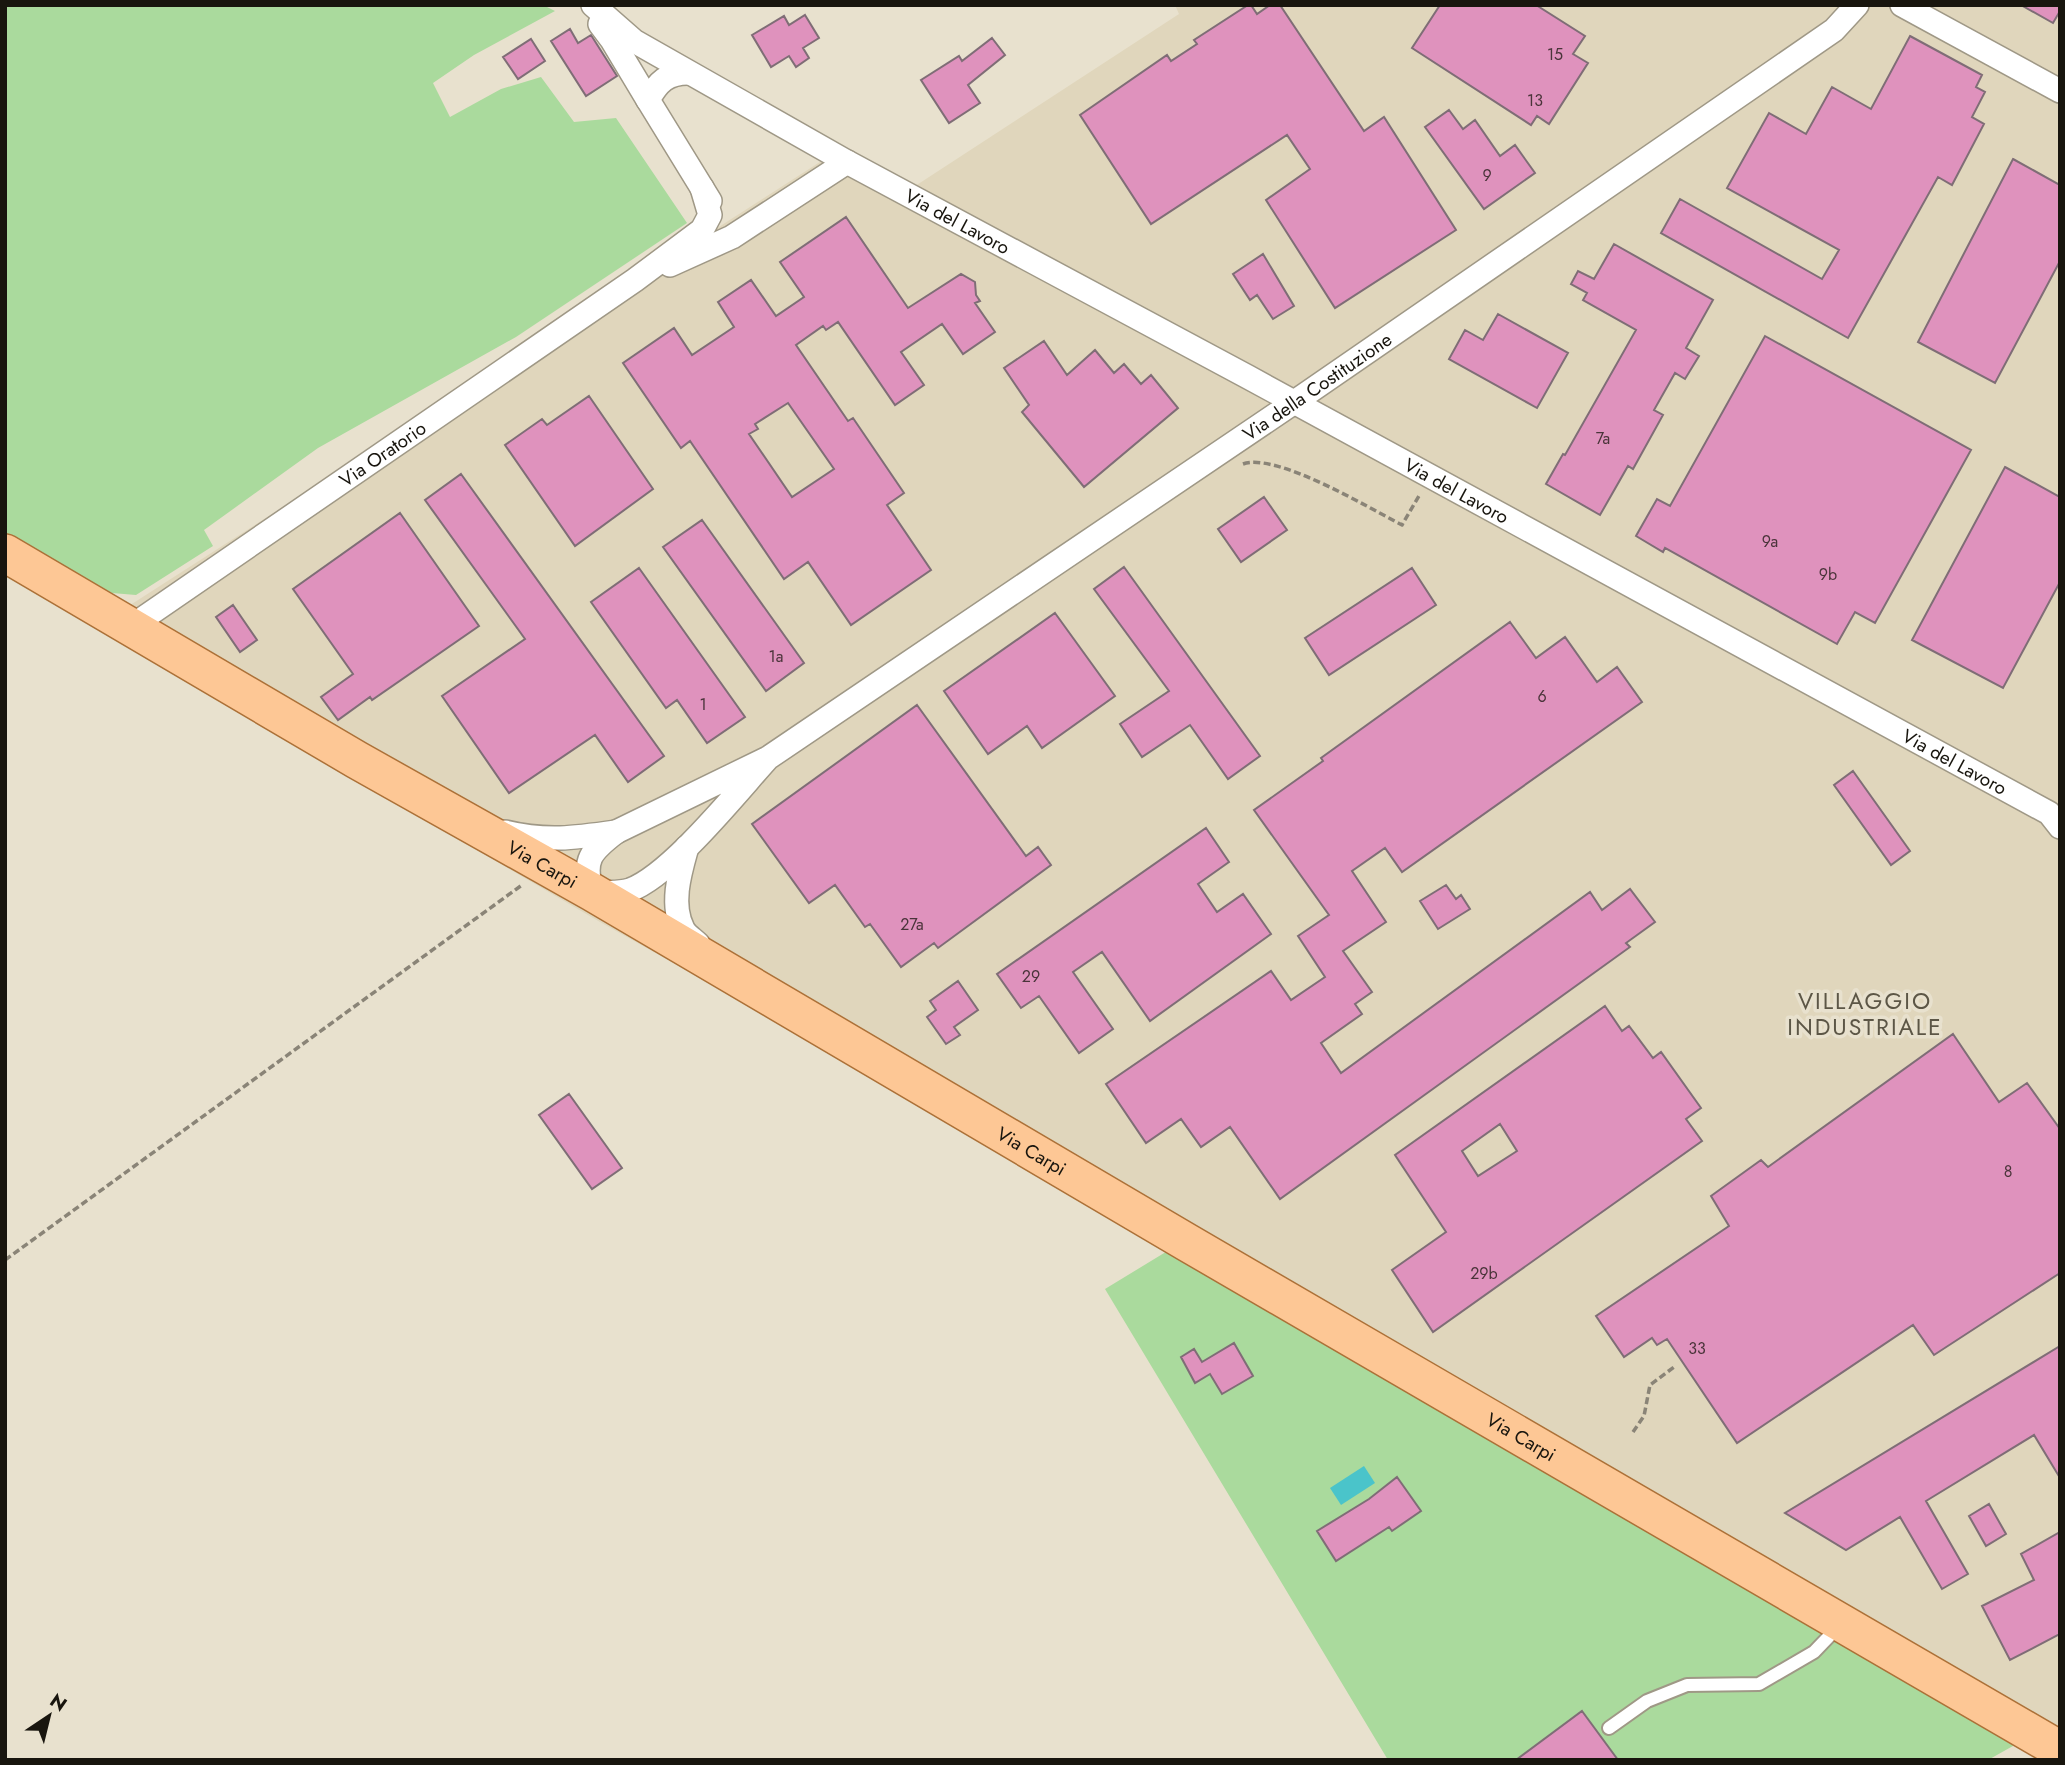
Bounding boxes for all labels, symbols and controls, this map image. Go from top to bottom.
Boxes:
house number: 15 [1547,43,1563,66]
house number: 13 [1527,89,1543,112]
house number: 9 [1482,164,1492,187]
street label: Via del Lavoro [900,182,1015,261]
street label: Via della Costituzione [1237,326,1397,447]
street label: Via Oratorio [334,415,432,494]
house number: 7a [1596,427,1610,450]
street label: Via del Lavoro [1399,451,1514,530]
house number: 9a [1762,530,1778,553]
house number: 9b [1819,563,1837,586]
house number: 1a [769,645,783,668]
house number: 6 [1537,685,1547,708]
house number: 1 [699,693,707,716]
street label: Via del Lavoro [1897,723,2012,802]
street label: Via Carpi [502,834,582,895]
house number: 27a [900,913,924,936]
house number: 29 [1022,965,1040,988]
district label: VILLAGGIO INDUSTRIALE [1787,984,1943,1044]
street label: Via Carpi [991,1120,1071,1182]
house number: 8 [2004,1160,2012,1183]
house number: 29b [1470,1262,1498,1285]
house number: 33 [1688,1337,1706,1360]
street label: Via Carpi [1481,1406,1561,1468]
north arrow [14,1681,84,1751]
text: N [45,1687,72,1718]

